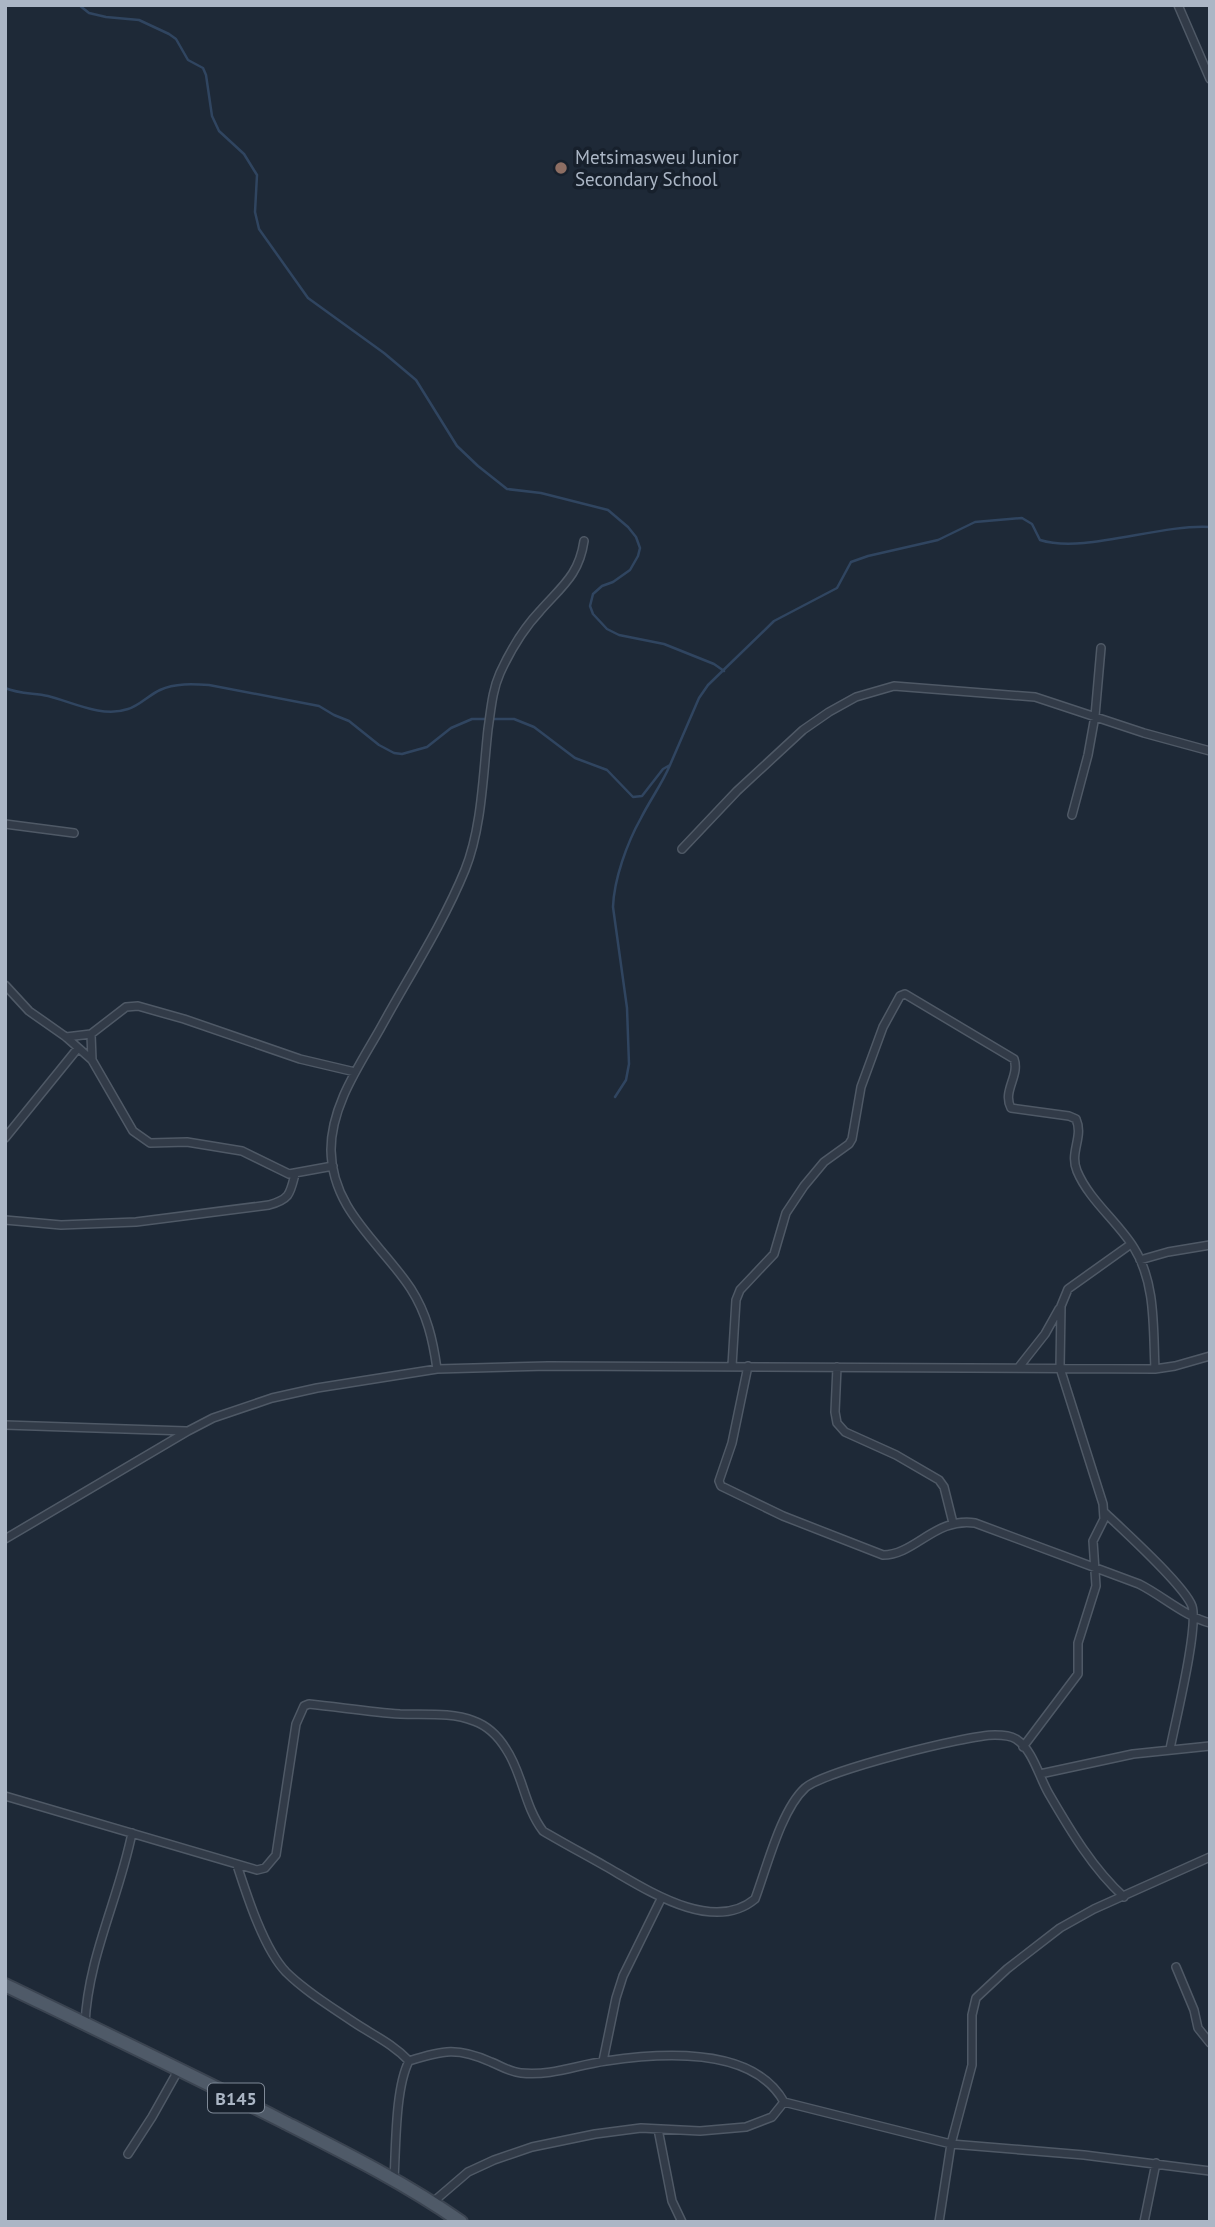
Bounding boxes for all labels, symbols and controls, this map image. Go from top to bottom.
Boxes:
place label: Metsimasweu Junior Secondary School [575,145,739,191]
marker: Metsimasweu Junior Secondary School [553,160,569,176]
road number: B145 [208,2084,264,2112]

